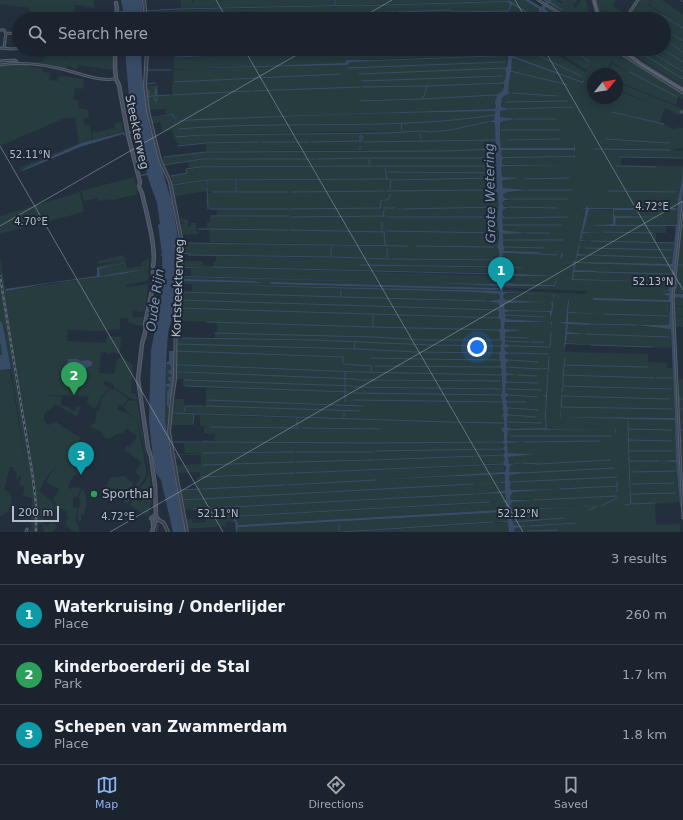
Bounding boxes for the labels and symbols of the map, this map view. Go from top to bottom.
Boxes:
north arrow [587,68,623,104]
street label: Steekterweg [122,93,152,171]
water label: Grote Wetering [482,143,498,243]
text: 52.11°N [9,149,51,160]
text: 4.72°E [635,201,669,212]
text: 4.70°E [14,216,48,227]
street label: Kortsteekterweg [169,238,187,338]
pin: 1 [488,257,514,290]
water label: Oude Rijn [143,268,167,332]
text: 52.13°N [632,276,674,287]
your location [467,337,487,357]
pin: 2 [61,362,87,395]
pin: 3 [68,442,94,475]
place label: Sporthal [102,487,153,501]
marker: Sporthal [89,489,99,499]
scale bar [12,504,59,523]
text: 52.11°N [197,508,239,519]
text: 52.12°N [497,508,539,519]
text: 4.72°E [101,511,135,522]

